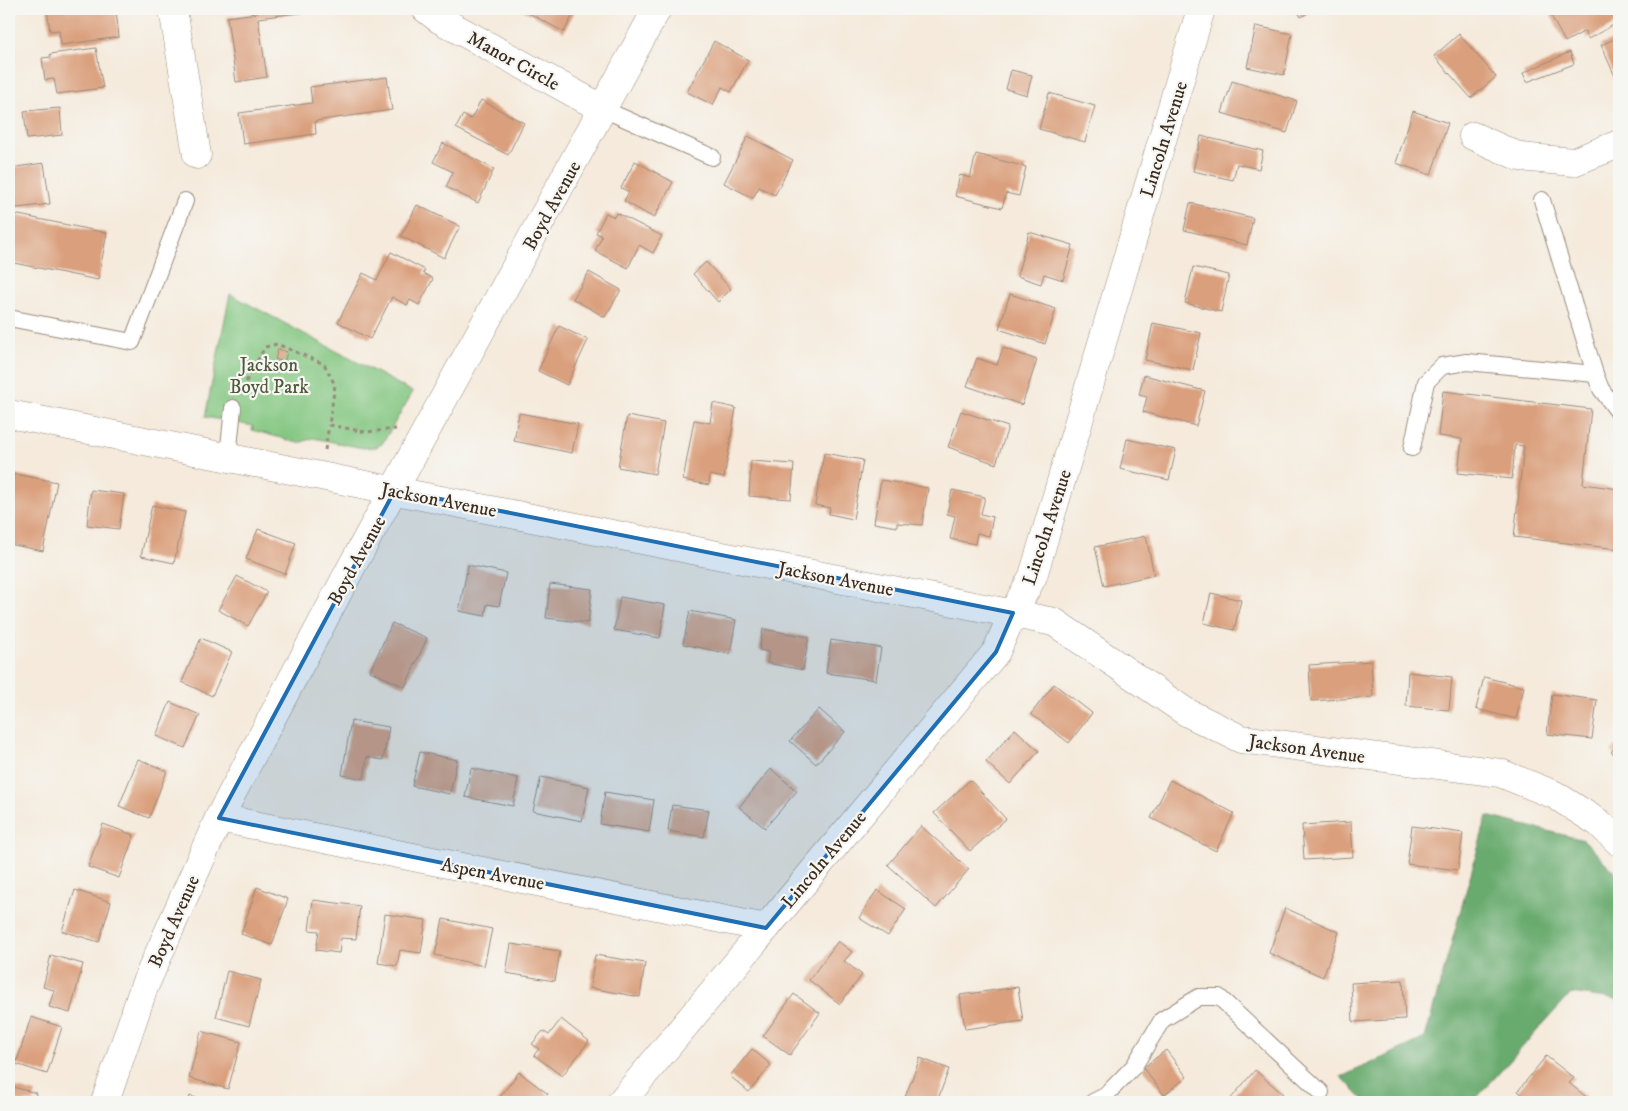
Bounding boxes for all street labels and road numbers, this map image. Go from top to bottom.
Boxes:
street label: Manor Circle [463,27,563,96]
street label: Lincoln Avenue [1136,78,1193,200]
street label: Boyd Avenue [518,157,586,254]
street label: Lincoln Avenue [1018,467,1077,588]
street label: Jackson Avenue [377,478,499,523]
street label: Boyd Avenue [323,512,391,609]
street label: Jackson Avenue [774,557,896,602]
street label: Jackson Avenue [1245,730,1367,769]
street label: Lincoln Avenue [777,806,872,913]
street label: Aspen Avenue [439,853,546,896]
street label: Boyd Avenue [144,872,205,971]

